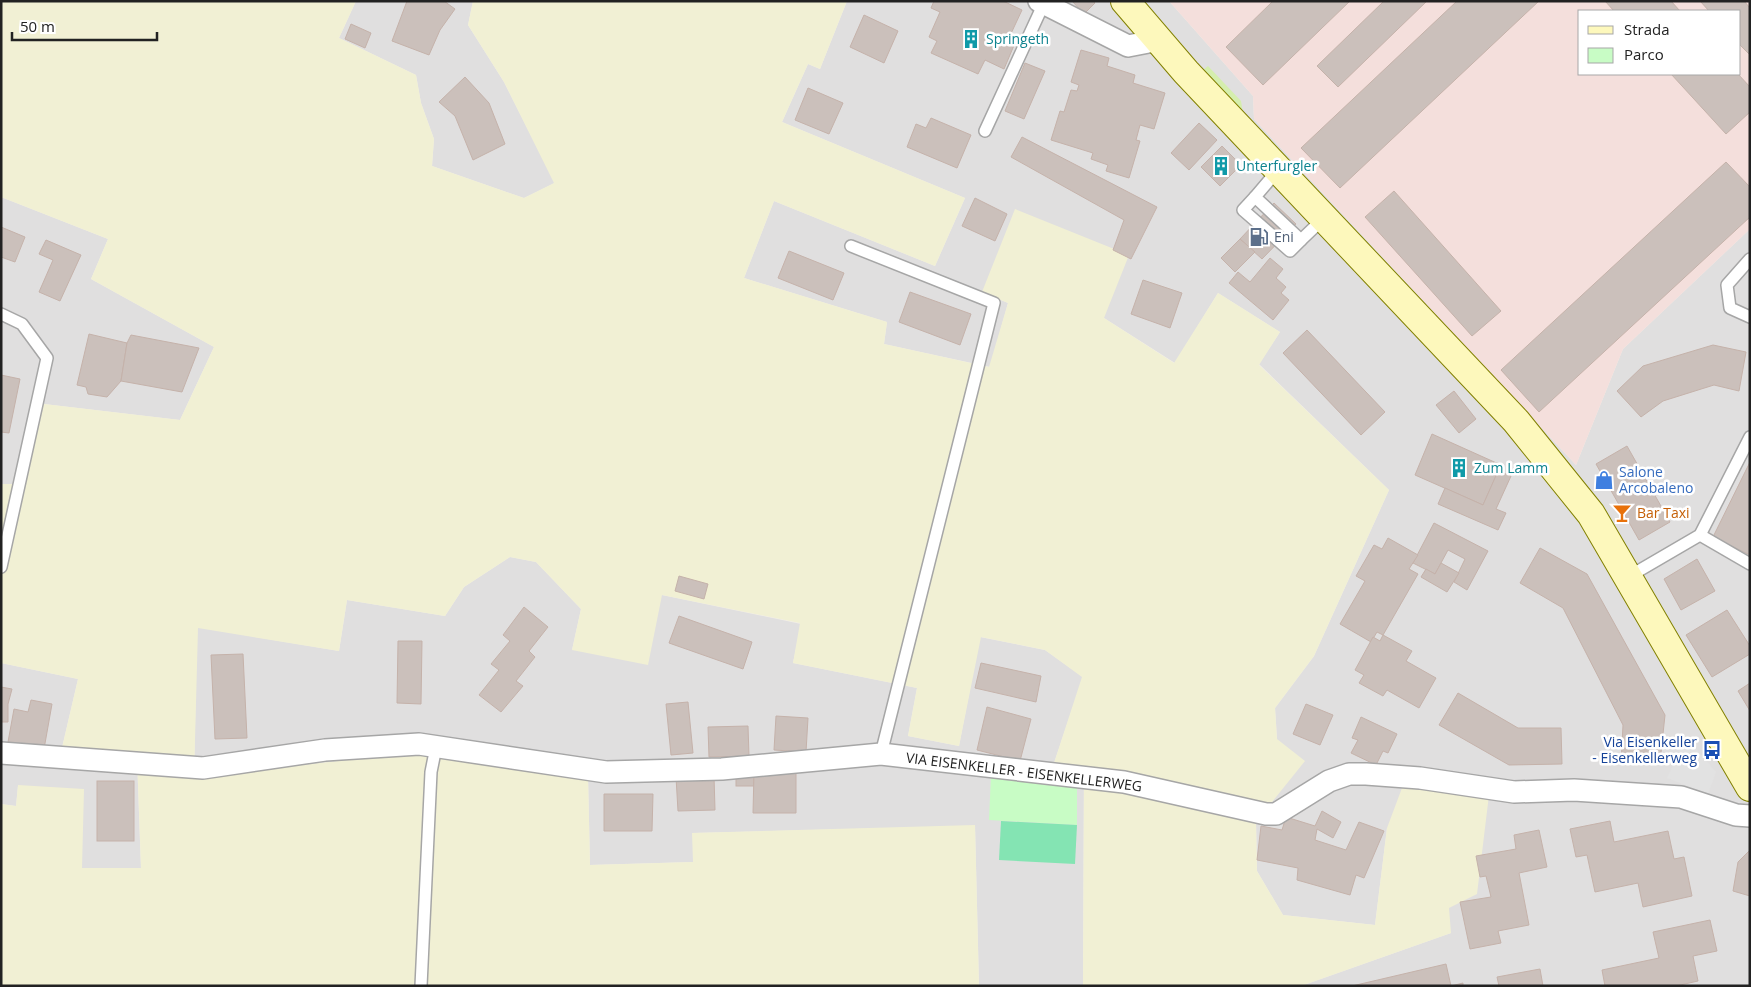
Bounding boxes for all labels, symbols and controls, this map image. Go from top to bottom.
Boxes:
scale bar [12,10,158,42]
legend [1578,10,1741,75]
text: 50 m [20,16,55,36]
text: Strada [1624,19,1670,39]
building icon: Springeth [960,28,982,50]
place label: Springeth [986,29,1049,48]
text: Parco [1624,44,1664,64]
building icon: Unterfurgler [1210,155,1232,177]
place label: Unterfurgler [1236,156,1317,175]
fuel station icon: Eni [1248,226,1270,248]
place label: Eni [1274,227,1294,246]
building icon: Zum Lamm [1448,457,1470,479]
place label: Zum Lamm [1474,458,1548,477]
place label: Salone Arcobaleno [1619,462,1693,497]
shop icon: Salone Arcobaleno [1593,469,1615,491]
bar icon: Bar Taxi [1611,502,1633,524]
place label: Bar Taxi [1637,503,1690,522]
place label: Via Eisenkeller - Eisenkellerweg [1592,732,1697,767]
bus stop icon: Via Eisenkeller - Eisenkellerweg [1701,739,1723,761]
street label: VIA EISENKELLER - EISENKELLERWEG [905,748,1143,795]

